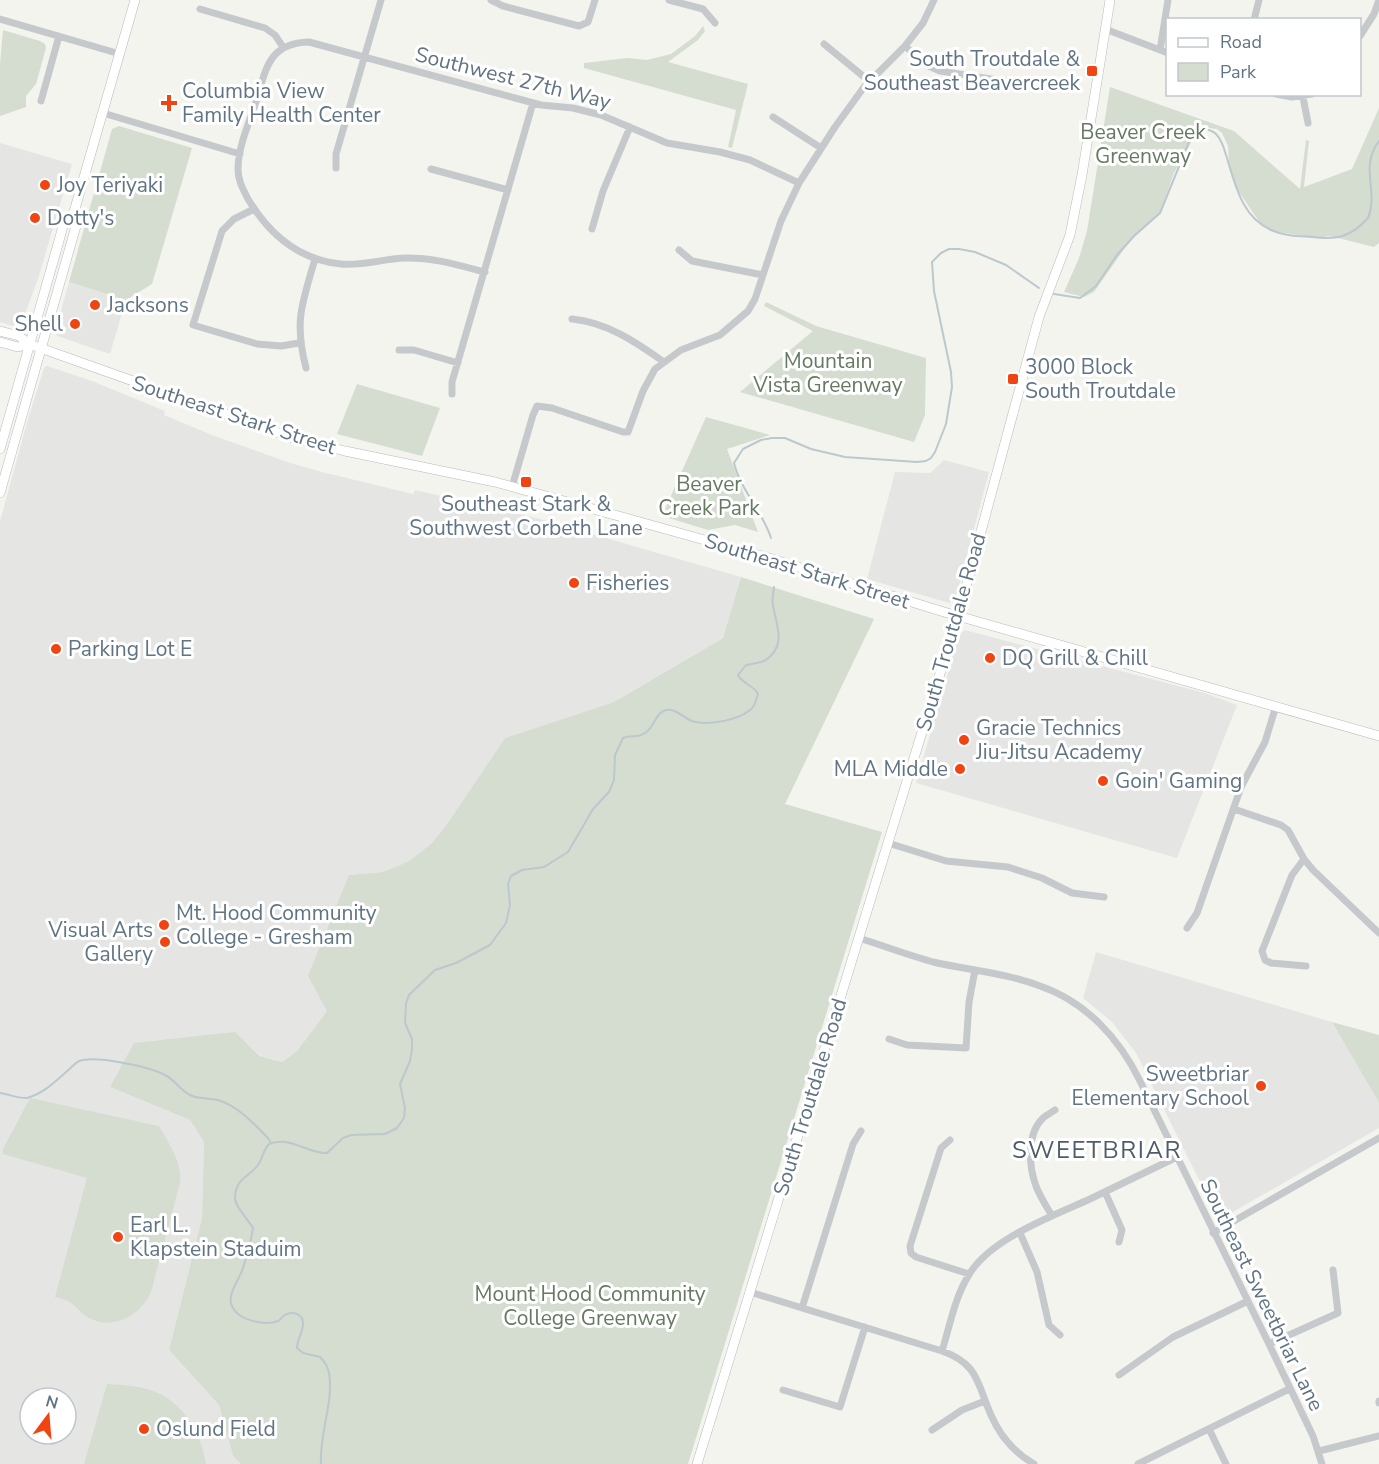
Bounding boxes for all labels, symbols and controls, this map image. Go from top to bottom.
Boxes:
legend [1166,18,1361,96]
text: Road [1220,30,1262,54]
street label: Southwest 27th Way [412,40,614,116]
place label: South Troutdale & Southeast Beavercreek [864,45,1080,97]
text: Park [1220,60,1257,84]
marker: South Troutdale & Southeast Beavercreek [1085,64,1099,78]
place label: Columbia View Family Health Center [182,77,381,129]
marker: Columbia View Family Health Center [160,94,178,112]
park label: Beaver Creek Greenway [1080,118,1206,170]
place label: Joy Teriyaki [56,171,163,199]
marker: Joy Teriyaki [38,178,52,192]
place label: Dotty's [47,204,114,232]
marker: Dotty's [28,211,42,225]
place label: Jacksons [106,291,189,319]
marker: Jacksons [88,298,102,312]
place label: Shell [15,310,64,338]
marker: Shell [68,317,82,331]
park label: Mountain Vista Greenway [752,347,903,399]
place label: 3000 Block South Troutdale [1025,353,1176,405]
street label: Southeast Stark Street [128,369,340,461]
marker: 3000 Block South Troutdale [1006,372,1020,386]
park label: Beaver Creek Park [658,470,760,522]
marker: Southeast Stark & Southwest Corbeth Lane [519,475,533,489]
place label: Southeast Stark & Southwest Corbeth Lane [409,490,643,542]
street label: Southeast Stark Street [701,527,913,616]
street label: South Troutdale Road [909,530,993,734]
place label: Fisheries [586,569,669,597]
marker: Fisheries [567,576,581,590]
place label: Parking Lot E [68,635,192,663]
marker: Parking Lot E [49,642,63,656]
place label: DQ Grill & Chill [1002,644,1149,672]
marker: DQ Grill & Chill [983,651,997,665]
place label: Gracie Technics Jiu-Jitsu Academy [975,714,1142,766]
marker: Gracie Technics Jiu-Jitsu Academy [957,733,971,747]
place label: MLA Middle [834,755,948,783]
marker: MLA Middle [953,762,967,776]
place label: Goin' Gaming [1115,767,1242,795]
marker: Goin' Gaming [1096,774,1110,788]
place label: Mt. Hood Community College - Gresham [176,899,377,951]
place label: Visual Arts Gallery [47,916,153,968]
marker: Mt. Hood Community College - Gresham [157,918,171,932]
marker: Visual Arts Gallery [158,935,172,949]
street label: South Troutdale Road [767,995,853,1199]
place label: Sweetbriar Elementary School [1071,1060,1250,1112]
marker: Sweetbriar Elementary School [1254,1079,1268,1093]
district label: SWEETBRIAR [1012,1134,1182,1166]
street label: Southeast Sweetbriar Lane [1194,1174,1330,1416]
place label: Earl L. Klapstein Staduim [130,1211,302,1263]
marker: Earl L. Klapstein Staduim [111,1230,125,1244]
park label: Mount Hood Community College Greenway [475,1280,706,1332]
north arrow [18,1386,78,1446]
text: N [43,1390,61,1415]
place label: Oslund Field [156,1415,276,1443]
marker: Oslund Field [137,1422,151,1436]

